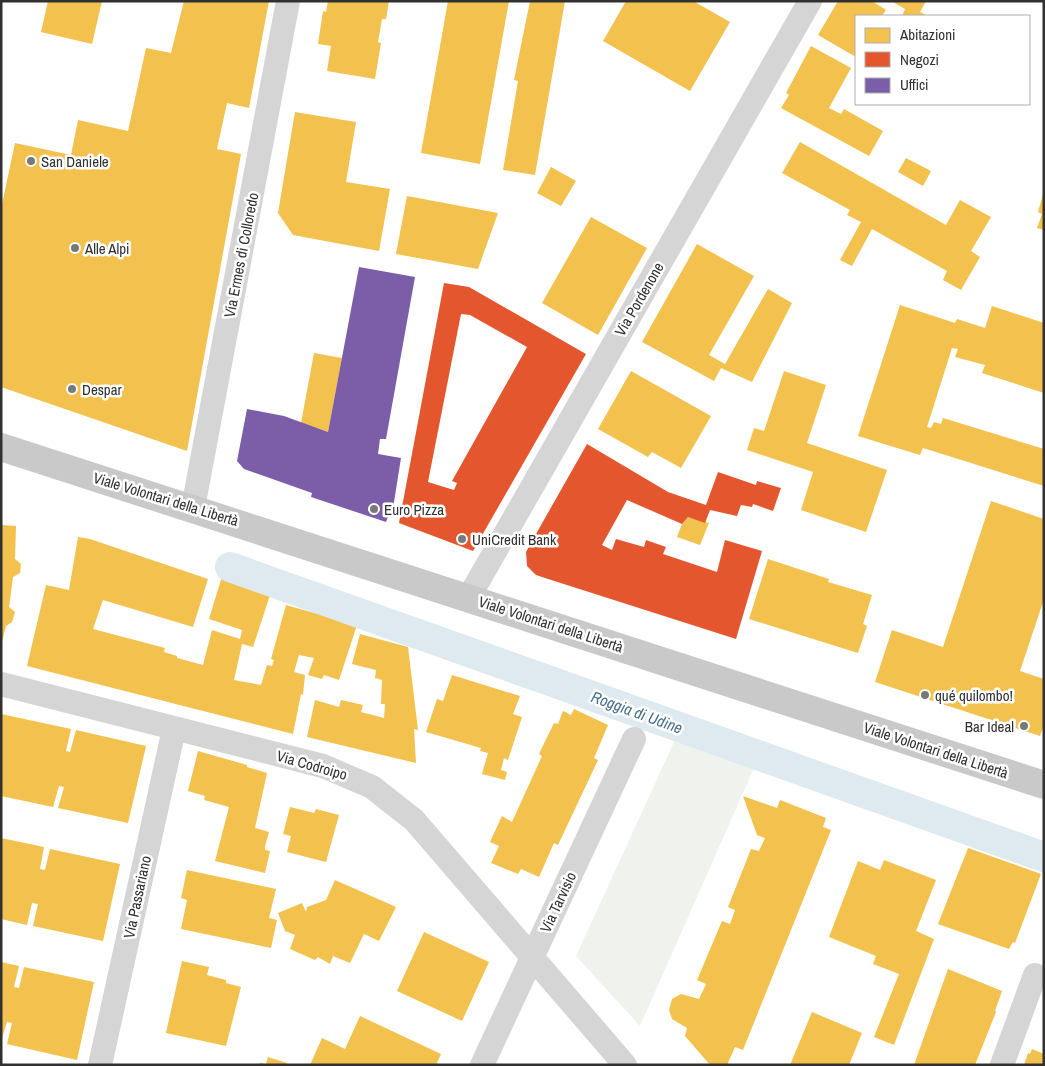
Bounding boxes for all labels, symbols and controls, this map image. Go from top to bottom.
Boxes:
legend [855,15,1030,105]
text: Abitazioni [899,24,955,45]
text: Negozi [900,49,939,70]
text: Uffici [900,74,929,95]
place label: San Daniele [41,151,109,172]
marker: San Daniele [25,155,37,167]
street label: Via Ermes di Colloredo [219,191,263,319]
place label: Alle Alpi [84,238,129,259]
marker: Alle Alpi [69,242,81,254]
street label: Via Pordenone [609,258,669,340]
place label: Despar [82,379,122,400]
marker: Despar [66,383,78,395]
street label: Viale Volontari della Libertà [91,467,241,531]
place label: Euro Pizza [384,499,444,520]
marker: Euro Pizza [368,503,380,515]
place label: UniCredit Bank [472,529,557,550]
marker: UniCredit Bank [456,533,468,545]
street label: Viale Volontari della Libertà [476,591,626,657]
water label: Roggia di Udine [588,685,686,739]
place label: qué quilombo! [935,685,1013,706]
marker: qué quilombo! [919,689,931,701]
place label: Bar Ideal [965,716,1014,737]
street label: Viale Volontari della Libertà [861,717,1011,783]
marker: Bar Ideal [1018,720,1030,732]
street label: Via Codroipo [274,745,350,785]
street label: Via Passariano [118,854,156,940]
street label: Via Tarvisio [535,868,581,936]

